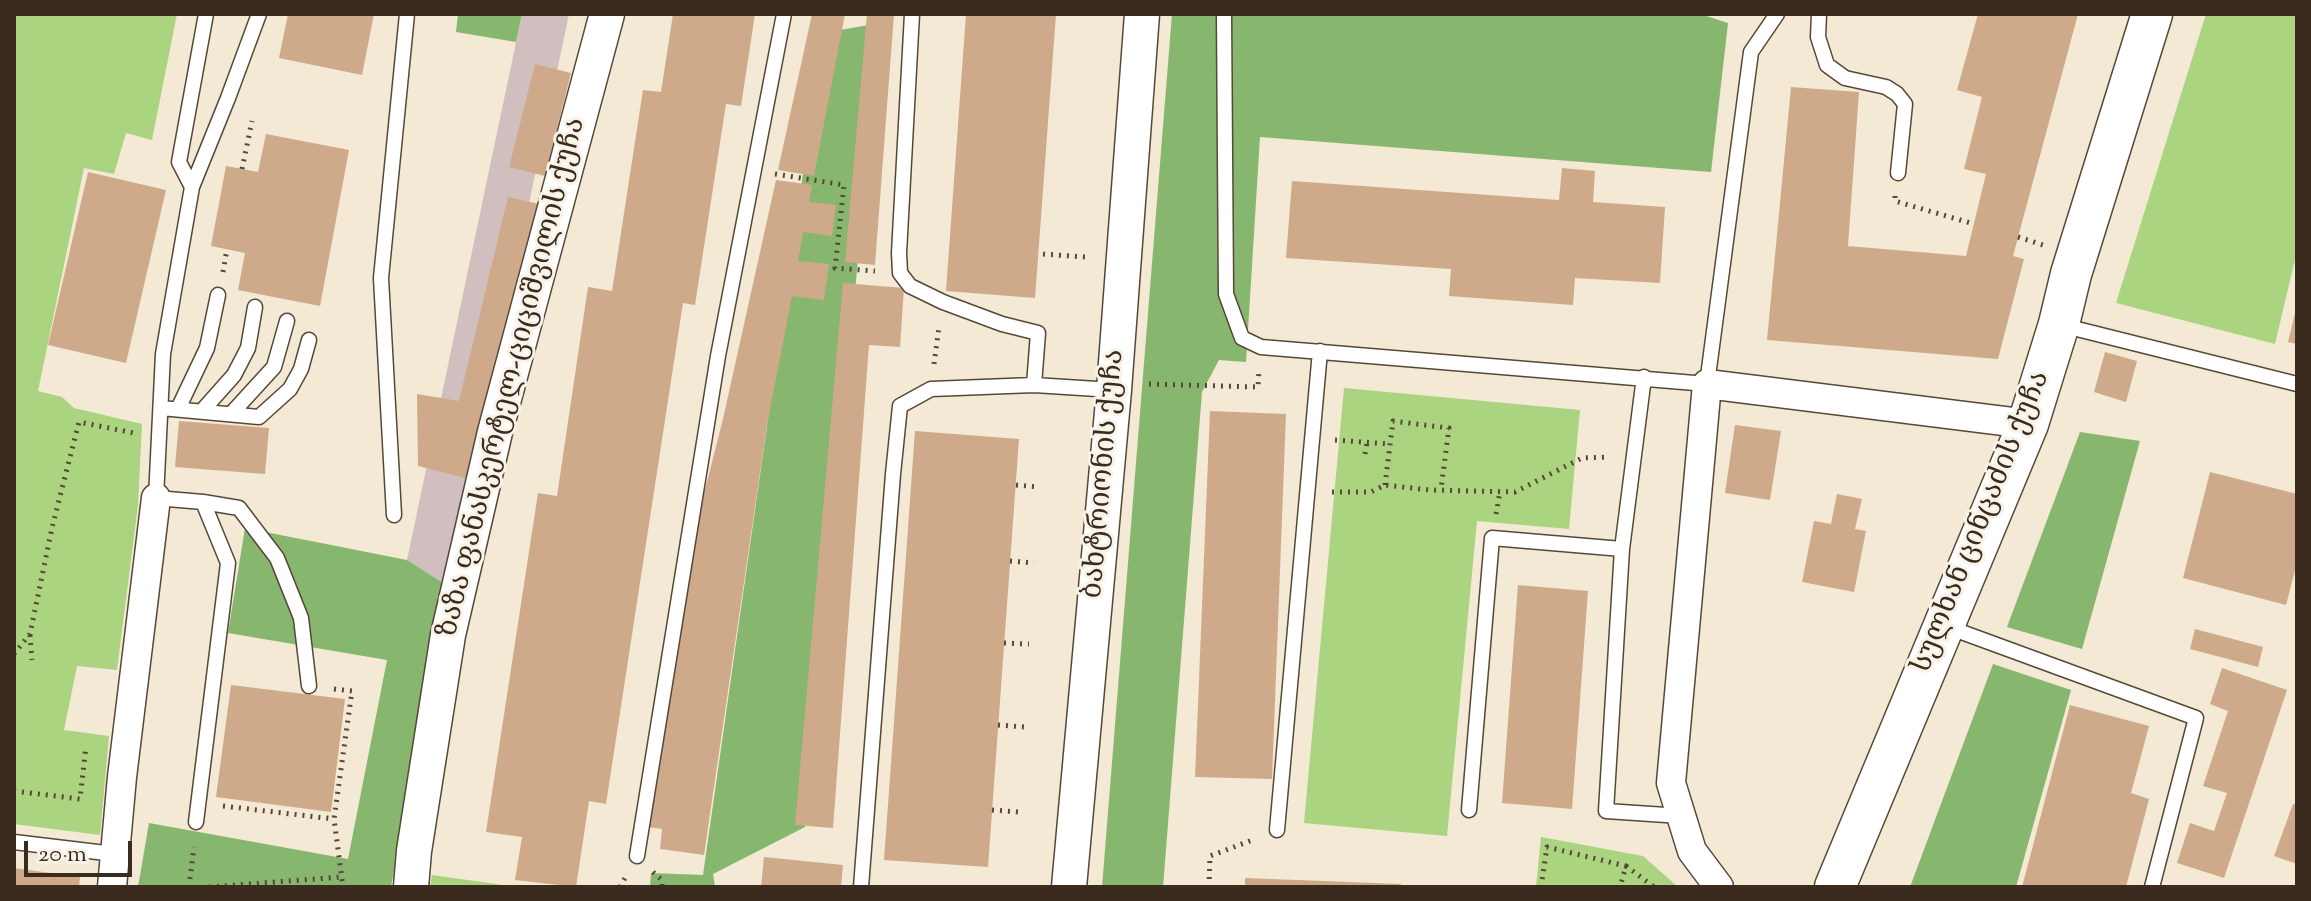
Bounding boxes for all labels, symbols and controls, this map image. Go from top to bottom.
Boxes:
street label: ზაზა ფანასკერტელ-ციციშვილის ქუჩა [433,115,595,641]
street label: ბახტრიონის ქუჩა [1078,348,1134,600]
street label: სულხან ცინცაძის ქუჩა [1907,367,2059,679]
scale bar [28,825,136,875]
text: 20 m [38,838,87,872]

